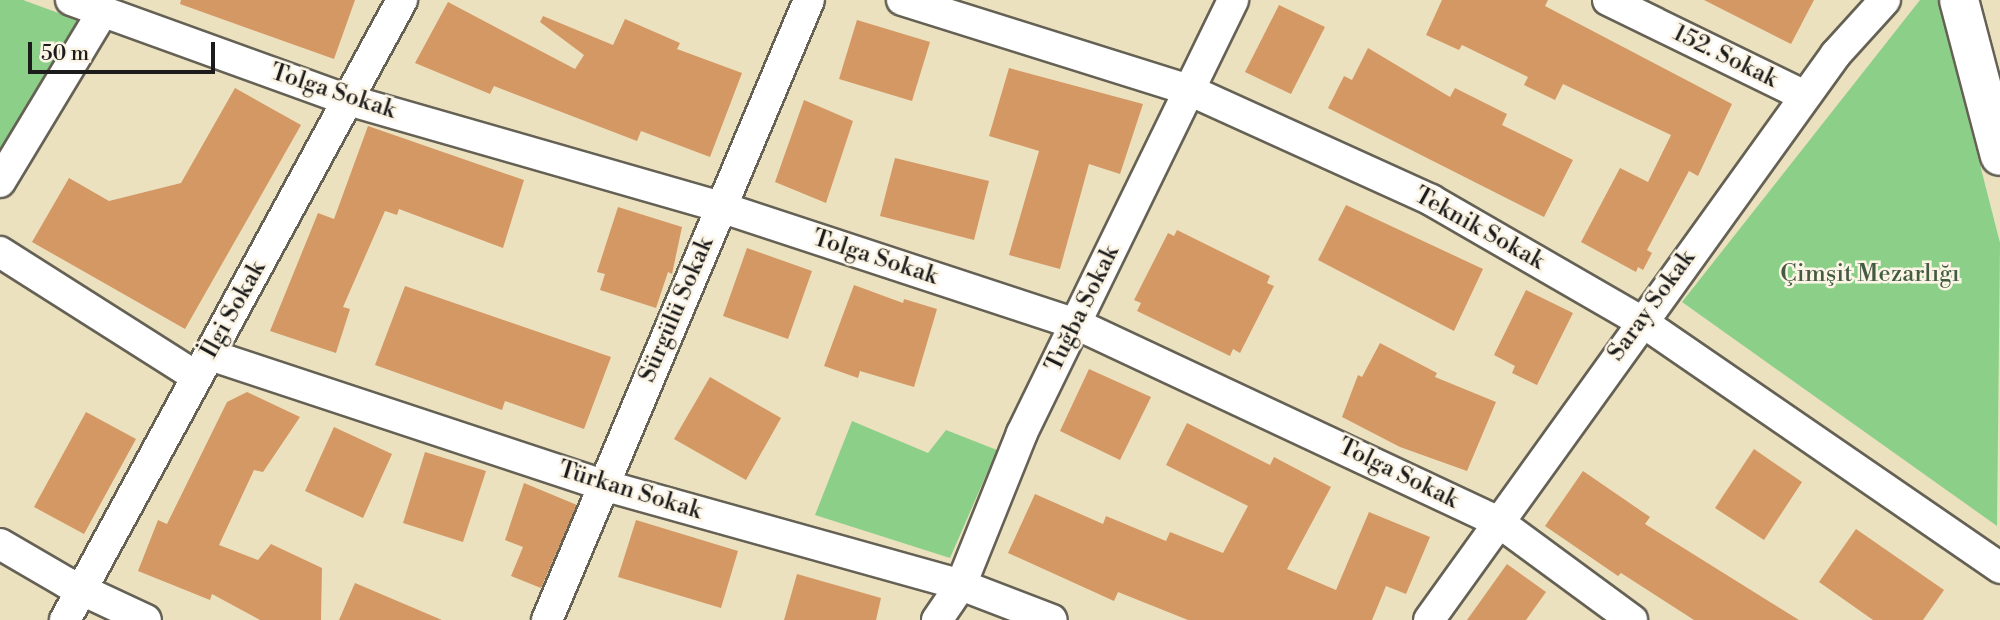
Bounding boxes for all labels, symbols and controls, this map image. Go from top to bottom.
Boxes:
street label: 152. Sokak [1668,19,1782,95]
scale bar [32,28,219,72]
text: 50 m [41,41,89,67]
street label: Tolga Sokak [267,58,399,126]
street label: Teknik Sokak [1409,181,1549,277]
street label: Tolga Sokak [809,224,941,292]
street label: Sürgülü Sokak [634,233,720,387]
street label: Tuğba Sokak [1040,241,1126,377]
street label: Saray Sokak [1602,245,1702,367]
street label: İlgi Sokak [196,256,272,364]
park label: Çimşit Mezarlığı [1780,261,1960,289]
street label: Tolga Sokak [1333,433,1463,515]
street label: Türkan Sokak [555,456,705,526]

